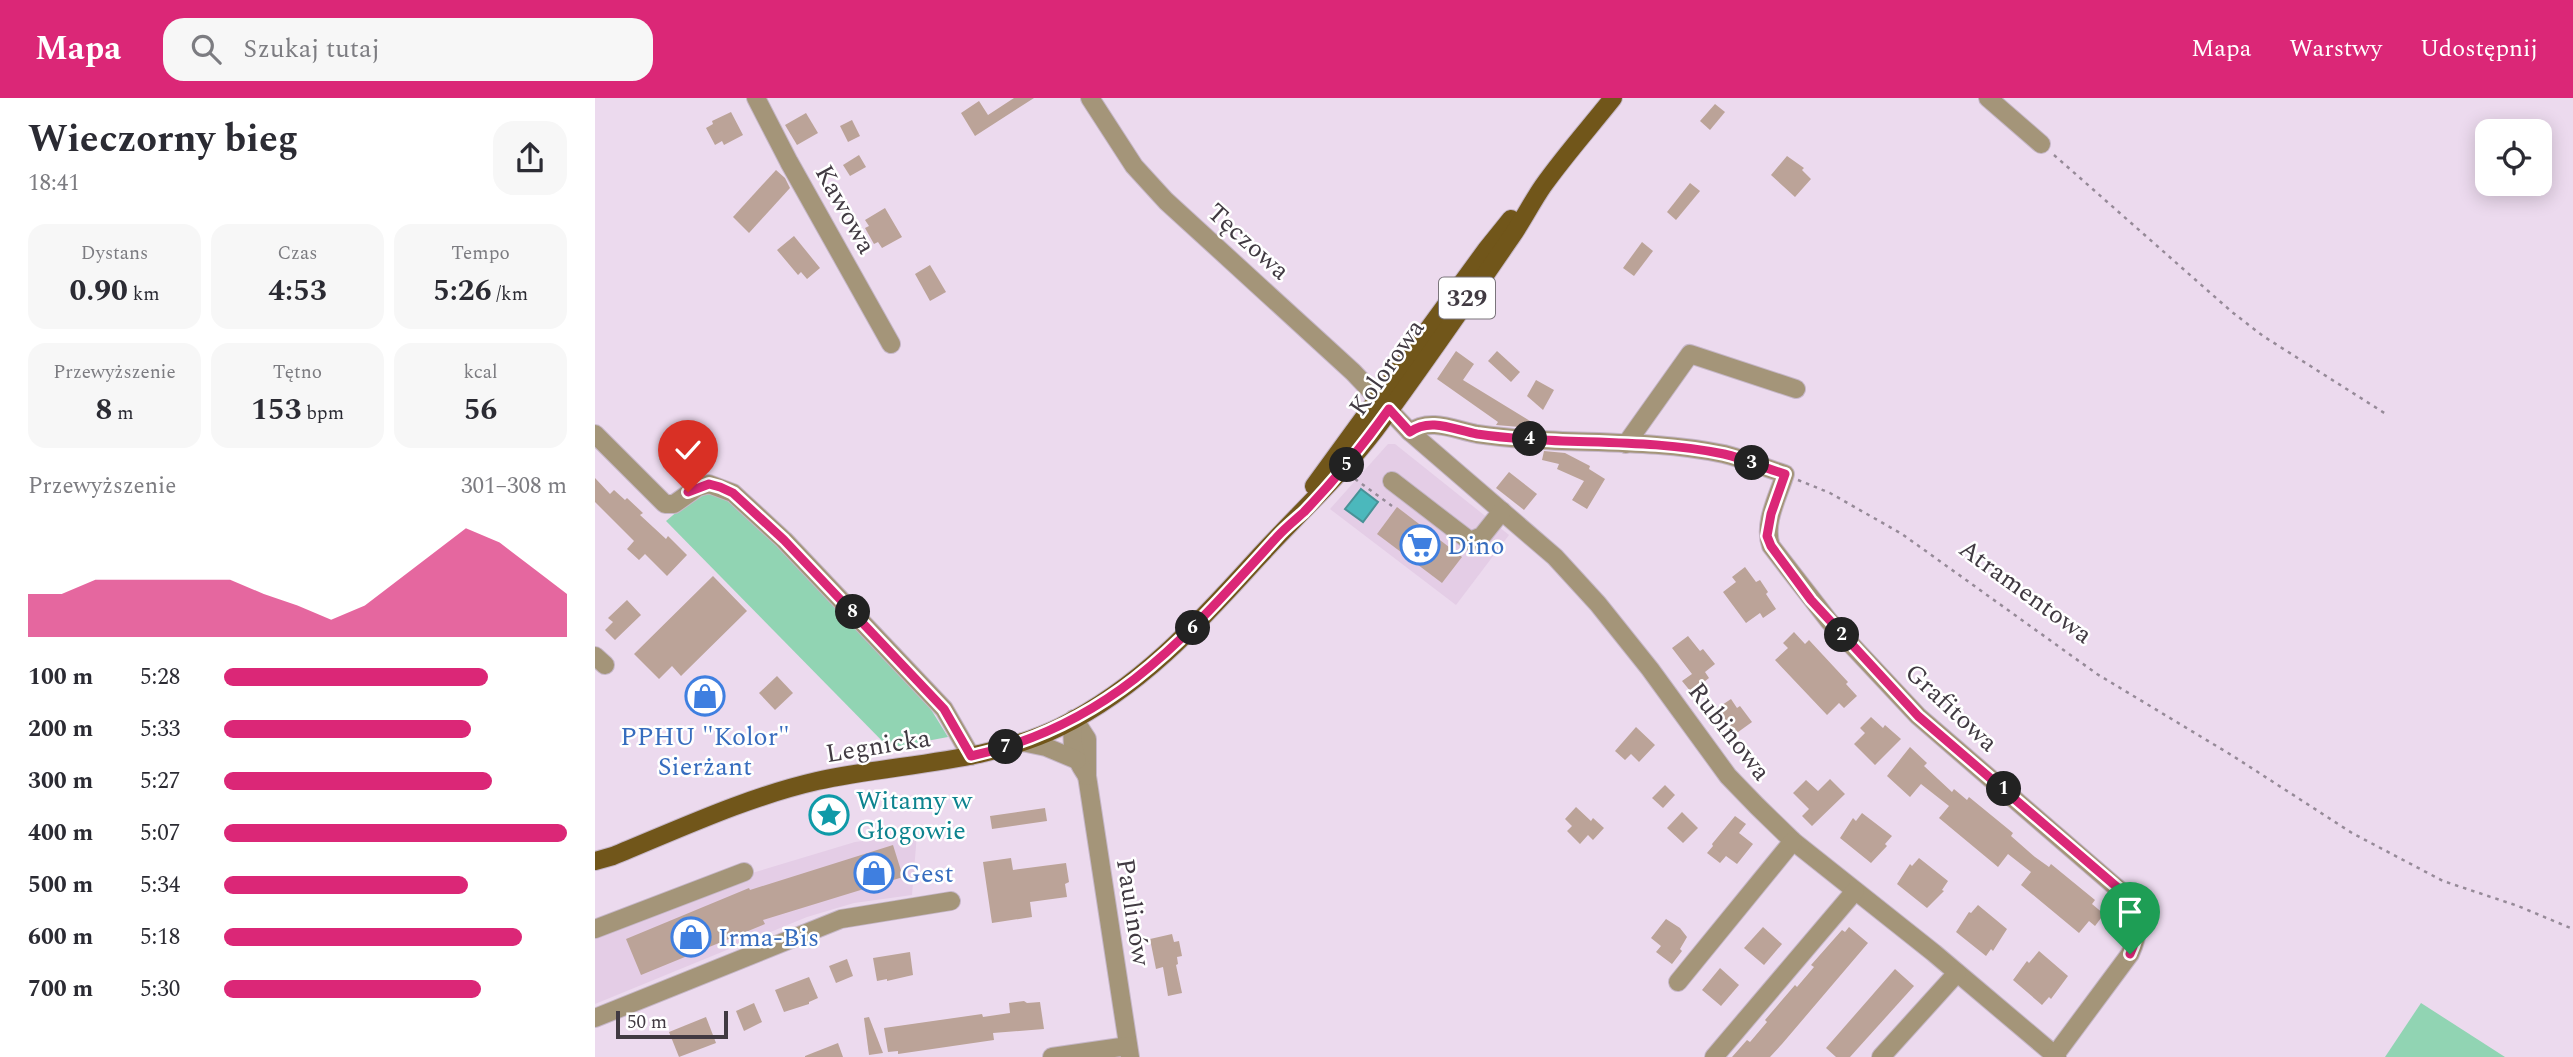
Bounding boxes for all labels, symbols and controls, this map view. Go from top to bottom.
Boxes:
search box [163,18,653,81]
text: Mapa [35,24,121,74]
text: Szukaj tutaj [243,29,380,69]
icon: search [187,30,225,68]
text: Mapa [2191,31,2251,67]
text: Warstwy [2289,31,2382,67]
text: Udostępnij [2420,31,2538,67]
text: Wieczorny bieg [28,111,298,169]
map controls [2475,119,2552,196]
button: locate [2475,119,2552,196]
button: share [493,121,567,195]
street label: Kawowa [804,157,886,262]
text: 18:41 [28,166,80,201]
street label: Tęczowa [1198,193,1299,290]
text: Dystans [81,239,148,268]
text: Czas [277,239,318,268]
text: Tempo [451,239,510,268]
text: 0.90 [69,268,128,314]
text: 4:53 [268,268,327,314]
text: 5:26 [433,268,492,314]
road number: 329 [1439,278,1495,318]
text: km [128,280,160,309]
text: /km [492,280,528,309]
street label: Kolorowa [1339,311,1435,424]
text: Przewyższenie [53,358,176,387]
text: Tętno [273,358,322,387]
text: kcal [463,358,498,387]
text: 8 [96,387,112,433]
text: 153 [251,387,301,433]
text: 56 [464,387,497,433]
text: m [112,399,133,428]
text: bpm [301,399,344,428]
pin [658,420,718,492]
pin: 4 [1513,422,1548,456]
text: 4 [1524,424,1535,453]
icon: check [669,431,707,469]
pin: 3 [1735,446,1769,480]
pin: 5 [1329,448,1365,482]
text: 3 [1746,448,1757,477]
text: 5 [1341,450,1352,479]
text: Przewyższenie [28,469,176,504]
text: 301–308 m [461,469,567,504]
supermarket icon: Dino [1399,524,1441,566]
place label: Dino [1447,526,1504,566]
street label: Atramentowa [1950,529,2101,654]
pin: 8 [835,594,871,630]
text: 8 [847,597,858,626]
pin: 6 [1175,610,1211,646]
text: 6 [1187,613,1198,642]
pin: 2 [1825,618,1859,652]
text: 2 [1836,620,1847,649]
street label: Grafitowa [1895,654,2007,762]
text: 100 m [28,660,93,695]
text: 5:28 [140,660,180,695]
street label: Rubinowa [1678,674,1781,790]
shop icon: PPHU "Kolor" Sierżant [684,675,726,717]
text: 200 m [28,712,93,747]
text: 5:33 [140,712,180,747]
place label: PPHU "Kolor" Sierżant [620,717,790,787]
street label: Legnicka [823,718,934,774]
pin: 7 [989,730,1023,764]
text: 7 [1000,732,1011,761]
text: 300 m [28,764,93,799]
text: 5:27 [140,764,180,799]
pin: 1 [1987,772,2021,806]
text: 1 [1998,774,2009,803]
place label: Witamy w Głogowie [856,781,973,851]
place icon: Witamy w Głogowie [808,794,850,836]
text: 400 m [28,816,93,851]
text: 5:07 [140,816,180,851]
shop icon: Gest [853,852,895,894]
place label: Gest [901,854,954,894]
street label: Paulinów [1105,856,1161,970]
text: 500 m [28,868,93,903]
text: 5:34 [140,868,180,903]
pin [2100,882,2160,954]
icon: arrive [2111,893,2149,931]
shop icon: Irma-Bis [670,916,712,958]
place label: Irma-Bis [718,918,819,958]
text: 600 m [28,920,93,955]
text: 5:18 [140,920,180,955]
text: 700 m [28,972,93,1007]
text: 5:30 [140,972,180,1007]
scale bar [616,1008,728,1040]
text: 50 m [627,1008,667,1037]

